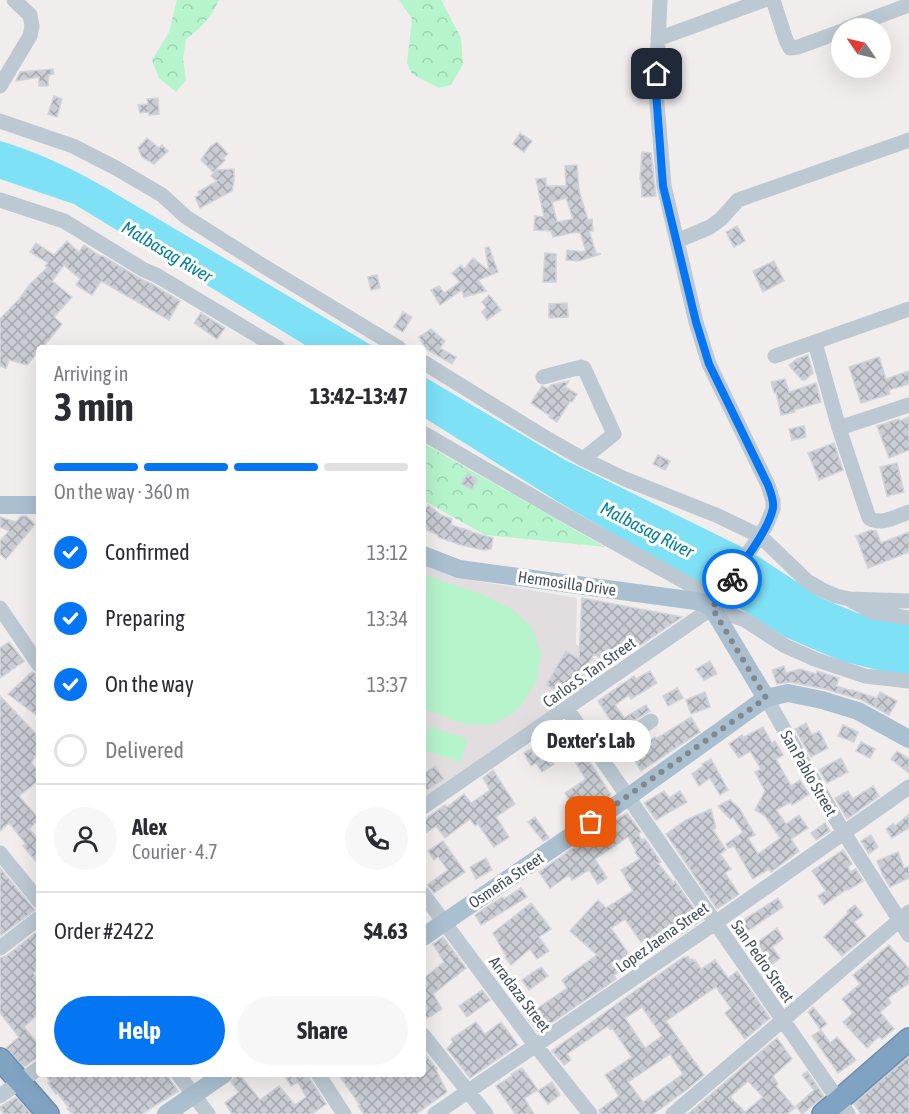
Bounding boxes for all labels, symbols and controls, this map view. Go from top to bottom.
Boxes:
north arrow [831,18,891,78]
map controls [831,18,891,78]
pin [631,48,682,99]
icon: home [640,57,673,90]
water label: Malbasag River [118,216,217,287]
text: Arriving in [54,362,128,385]
text: 13:42–13:47 [310,383,408,409]
text: 3 min [54,385,134,429]
text: On the way · 360 m [54,480,190,503]
water label: Malbasag River [597,497,698,562]
icon: check [54,536,87,569]
text: Confirmed [105,539,190,565]
text: 13:12 [367,541,408,564]
courier [702,549,762,609]
icon: bike [716,563,749,596]
street label: Hermosilla Drive [517,567,617,599]
icon: check [54,602,87,635]
text: Preparing [105,605,185,631]
text: 13:34 [367,607,408,630]
street label: Carlos S. Tan Street [539,633,639,711]
icon: check [54,668,87,701]
text: On the way [105,671,194,697]
text: 13:37 [367,673,408,696]
callout: Dexter's Lab [531,720,651,762]
street label: San Pablo Street [777,727,841,819]
text: Dexter's Lab [547,729,635,752]
text: Delivered [105,737,184,763]
pin [565,796,616,847]
icon: bag [574,805,607,838]
button: person [54,807,117,870]
button: phone [345,807,408,870]
text: Alex [132,814,167,840]
text: Courier · 4.7 [132,840,218,863]
street label: Osmeña Street [465,848,547,912]
street label: Lopez Jaena Street [612,898,713,976]
street label: San Pedro Street [728,916,798,1006]
text: Order #2422 [54,918,154,944]
text: $4.63 [364,918,408,944]
street label: Arradaza Street [486,953,554,1036]
button: Help [54,996,225,1065]
button: Share [237,996,408,1065]

